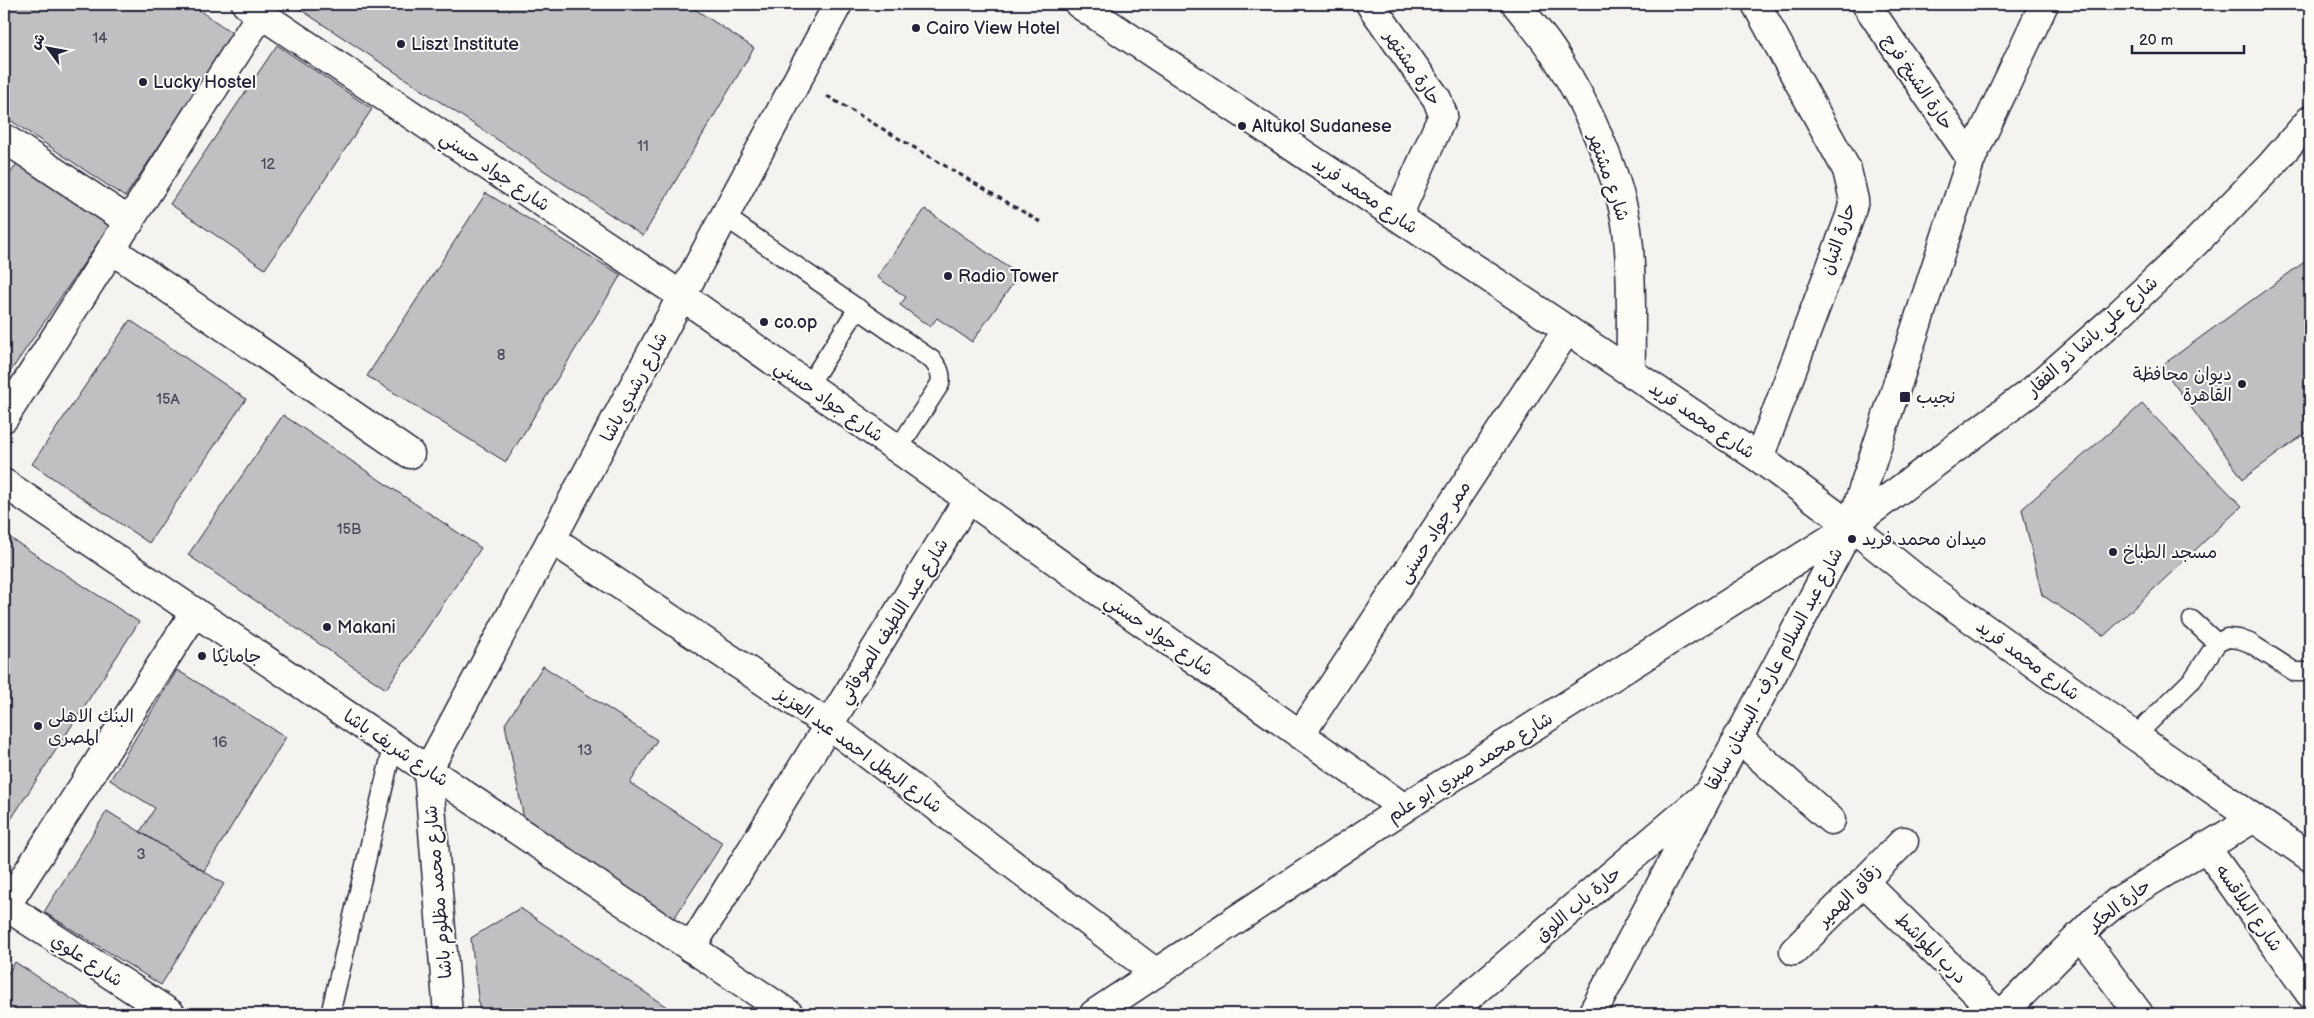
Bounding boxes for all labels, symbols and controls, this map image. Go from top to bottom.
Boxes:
place label: Cairo View Hotel [926,18,1060,39]
north arrow [22,22,72,72]
marker: Cairo View Hotel [910,22,922,34]
scale bar [2132,22,2244,54]
street label: حارة مشتهر [1379,25,1445,110]
house number: 14 [93,29,107,48]
text: ش [26,30,49,52]
street label: حارة الشيخ فرج [1877,30,1957,135]
text: 20 m [2139,31,2173,50]
place label: Liszt Institute [411,34,519,55]
marker: Liszt Institute [395,38,407,50]
place label: Lucky Hostel [153,72,256,93]
marker: Lucky Hostel [137,76,149,88]
place label: Altukol Sudanese [1252,116,1392,137]
marker: Altukol Sudanese [1236,120,1248,132]
street label: شارع جواد حسني [433,127,554,220]
street label: شارع مشتهر [1582,129,1633,224]
house number: 11 [637,137,649,156]
street label: شارع محمد فريد [1307,152,1421,239]
house number: 12 [261,155,275,174]
street label: حارة التبان [1816,200,1861,278]
place label: Radio Tower [958,266,1059,287]
marker: Radio Tower [942,270,954,282]
street label: شارع علي باشا ذو الفقار [2021,272,2166,406]
place label: co.op [774,312,817,333]
marker: co.op [758,316,770,328]
street label: شارع رشدي باشا [597,329,674,447]
house number: 8 [497,346,506,365]
street label: شارع جواد حسني [767,356,887,451]
place label: ديوان محافظة القاهرة [2133,364,2232,406]
street label: شارع محمد فريد [1644,377,1758,464]
marker: ديوان محافظة القاهرة [2236,378,2248,390]
place label: نجيب [1916,387,1956,408]
house number: 15A [156,390,181,409]
marker: نجيب [1898,390,1912,404]
street label: ممر جواد حسنى [1394,477,1475,587]
house number: 15B [337,520,361,539]
place label: ميدان محمد فريد [1862,529,1987,550]
marker: ميدان محمد فريد [1846,533,1858,545]
street label: شارع عبد اللطيف الصوفاتي [834,535,957,710]
place label: مسجد الطباخ [2123,542,2217,564]
street label: شارع عبد السلام عارف - البستان سابقا [1701,544,1850,796]
marker: مسجد الطباخ [2107,546,2119,558]
street label: شارع جواد حسني [1097,590,1217,685]
street label: شارع محمد فريد [1971,616,2083,706]
place label: Makani [337,617,396,638]
marker: Makani [321,621,333,633]
place label: جامايكا [212,646,261,667]
marker: جامايكا [196,650,208,662]
street label: شارع البطل احمد عبد العزيز [769,682,946,819]
place label: البنك الاهلى المصرى [48,706,134,748]
street label: شارع شريف باشا [339,706,452,792]
street label: شارع محمد صبري ابو علم [1384,708,1558,829]
marker: البنك الاهلى المصرى [32,720,44,732]
house number: 16 [213,733,227,752]
house number: 13 [577,741,593,760]
street label: شارع محمد مظلوم باشا [420,804,460,980]
house number: 3 [136,845,146,864]
street label: زقاق الهمير [1812,860,1885,933]
street label: شارع البلاقسه [2210,861,2286,956]
street label: حارة باب اللوق [1531,862,1625,946]
street label: حارة الحكر [2082,875,2155,937]
street label: درب المواشط [1891,908,1971,988]
street label: شارع علوي [46,930,126,993]

